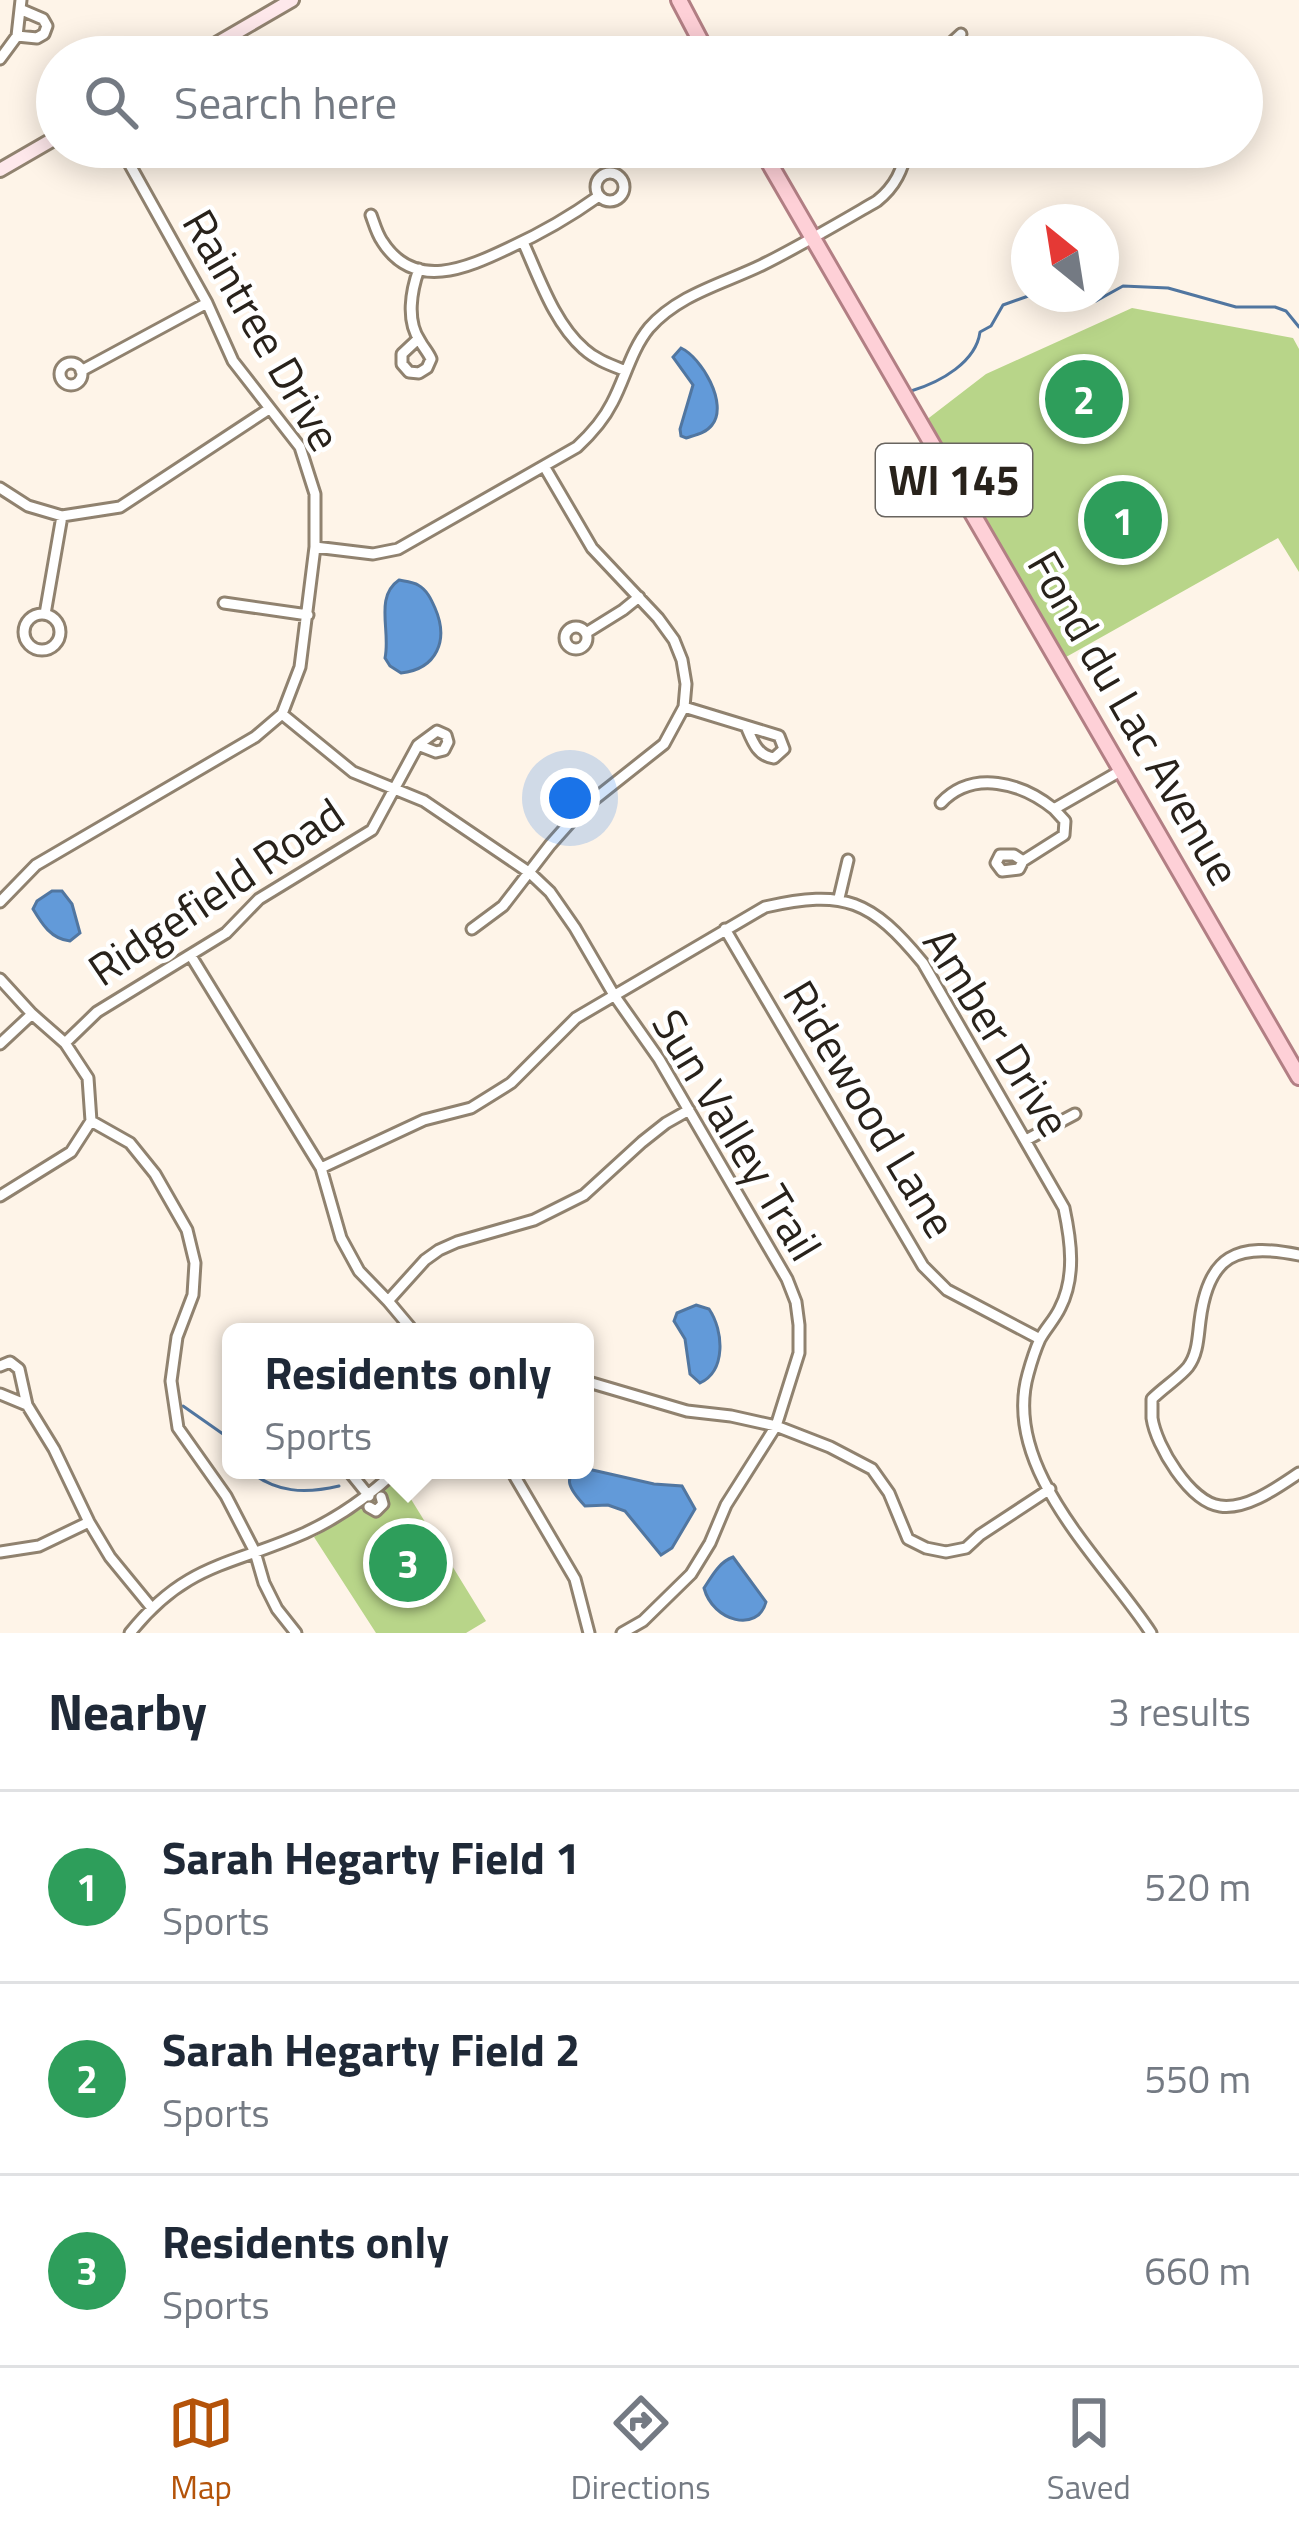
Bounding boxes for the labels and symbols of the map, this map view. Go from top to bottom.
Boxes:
street label: Raintree Drive [166,196,360,463]
north arrow [1011,204,1119,312]
pin: 2 [1045,354,1123,444]
road number: WI 145 [876,444,1032,516]
pin: 1 [1084,475,1162,565]
street label: Fond du Lac Avenue [1011,537,1258,898]
your location [540,768,600,828]
street label: Ridgefield Road [74,780,357,1002]
street label: Amber Drive [907,914,1089,1149]
street label: Ridewood Lane [767,967,975,1250]
street label: Sun Valley Trail [636,996,840,1273]
pin: 3 [369,1518,447,1608]

